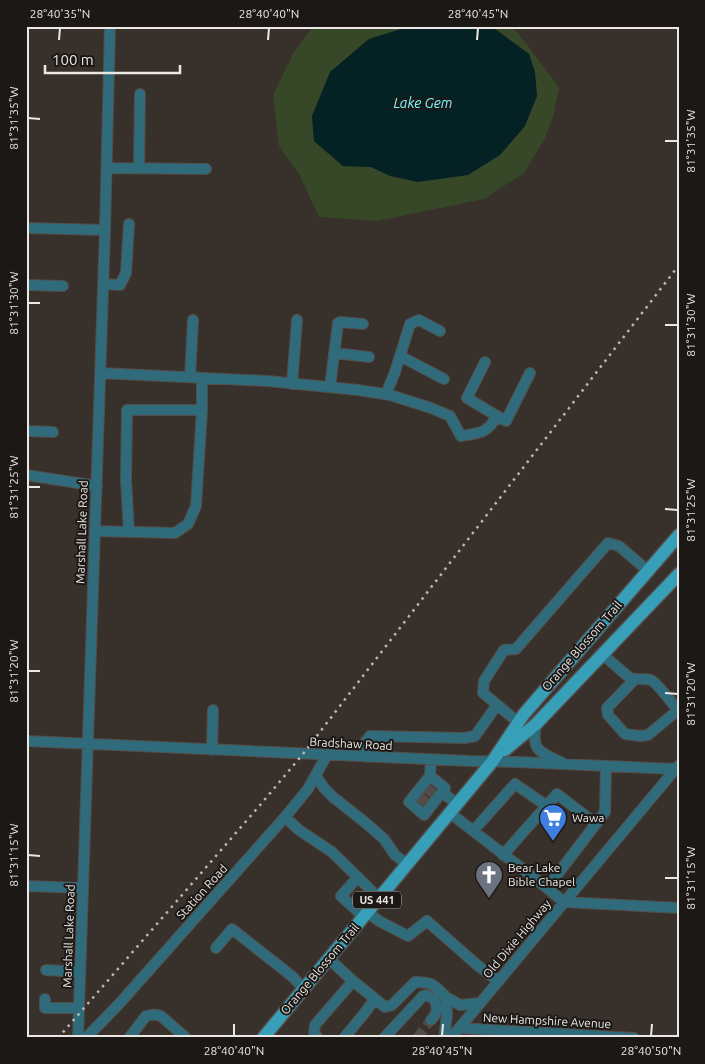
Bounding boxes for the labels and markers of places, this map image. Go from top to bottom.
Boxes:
supermarket icon: Wawa [538,803,568,842]
place label: Wawa [572,811,604,824]
church icon: Bear Lake Bible Chapel [474,860,504,899]
place label: Bear Lake Bible Chapel [508,861,575,888]

